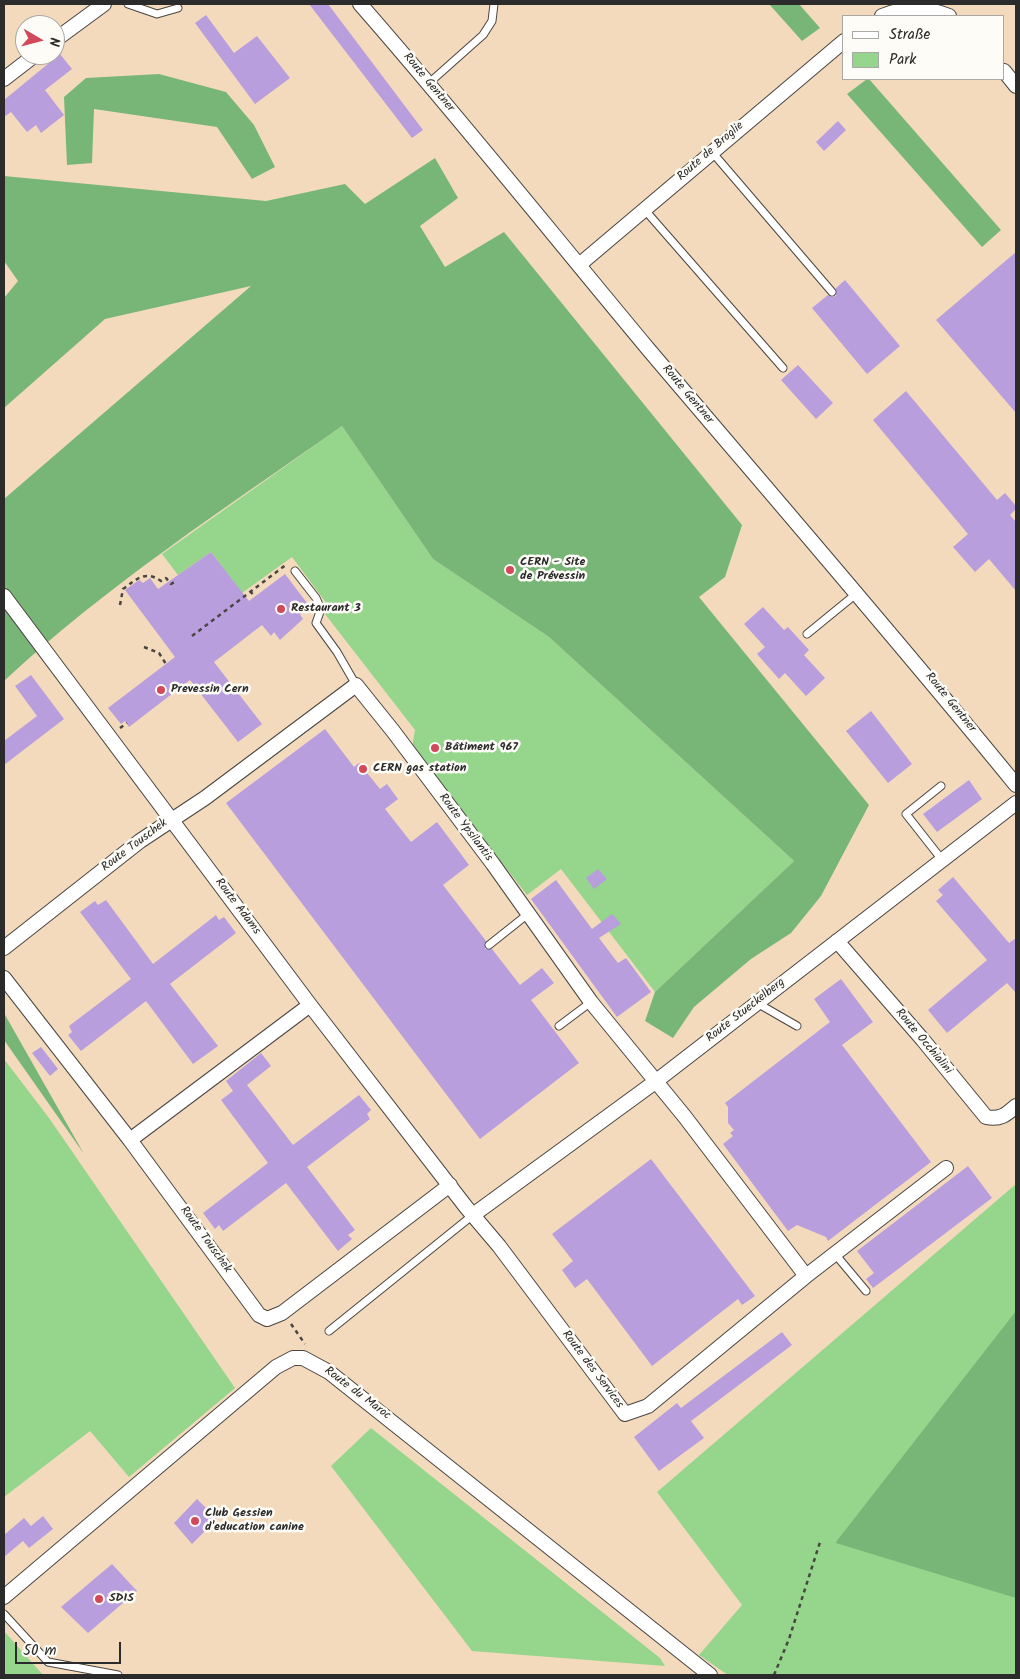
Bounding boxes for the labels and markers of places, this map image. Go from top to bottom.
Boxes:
place label: CERN - Site de Prévessin [520,556,585,584]
marker: CERN - Site de Prévessin [504,564,516,576]
place label: Restaurant 3 [291,602,361,616]
marker: Restaurant 3 [275,603,287,615]
place label: Prevessin Cern [171,683,249,697]
marker: Prevessin Cern [155,684,167,696]
place label: Bâtiment 967 [445,741,518,755]
marker: Bâtiment 967 [429,742,441,754]
place label: CERN gas station [373,762,466,776]
marker: CERN gas station [357,763,369,775]
place label: Club Gessien d'education canine [205,1507,304,1535]
marker: Club Gessien d'education canine [189,1515,201,1527]
place label: SDIS [109,1592,134,1606]
marker: SDIS [93,1593,105,1605]

